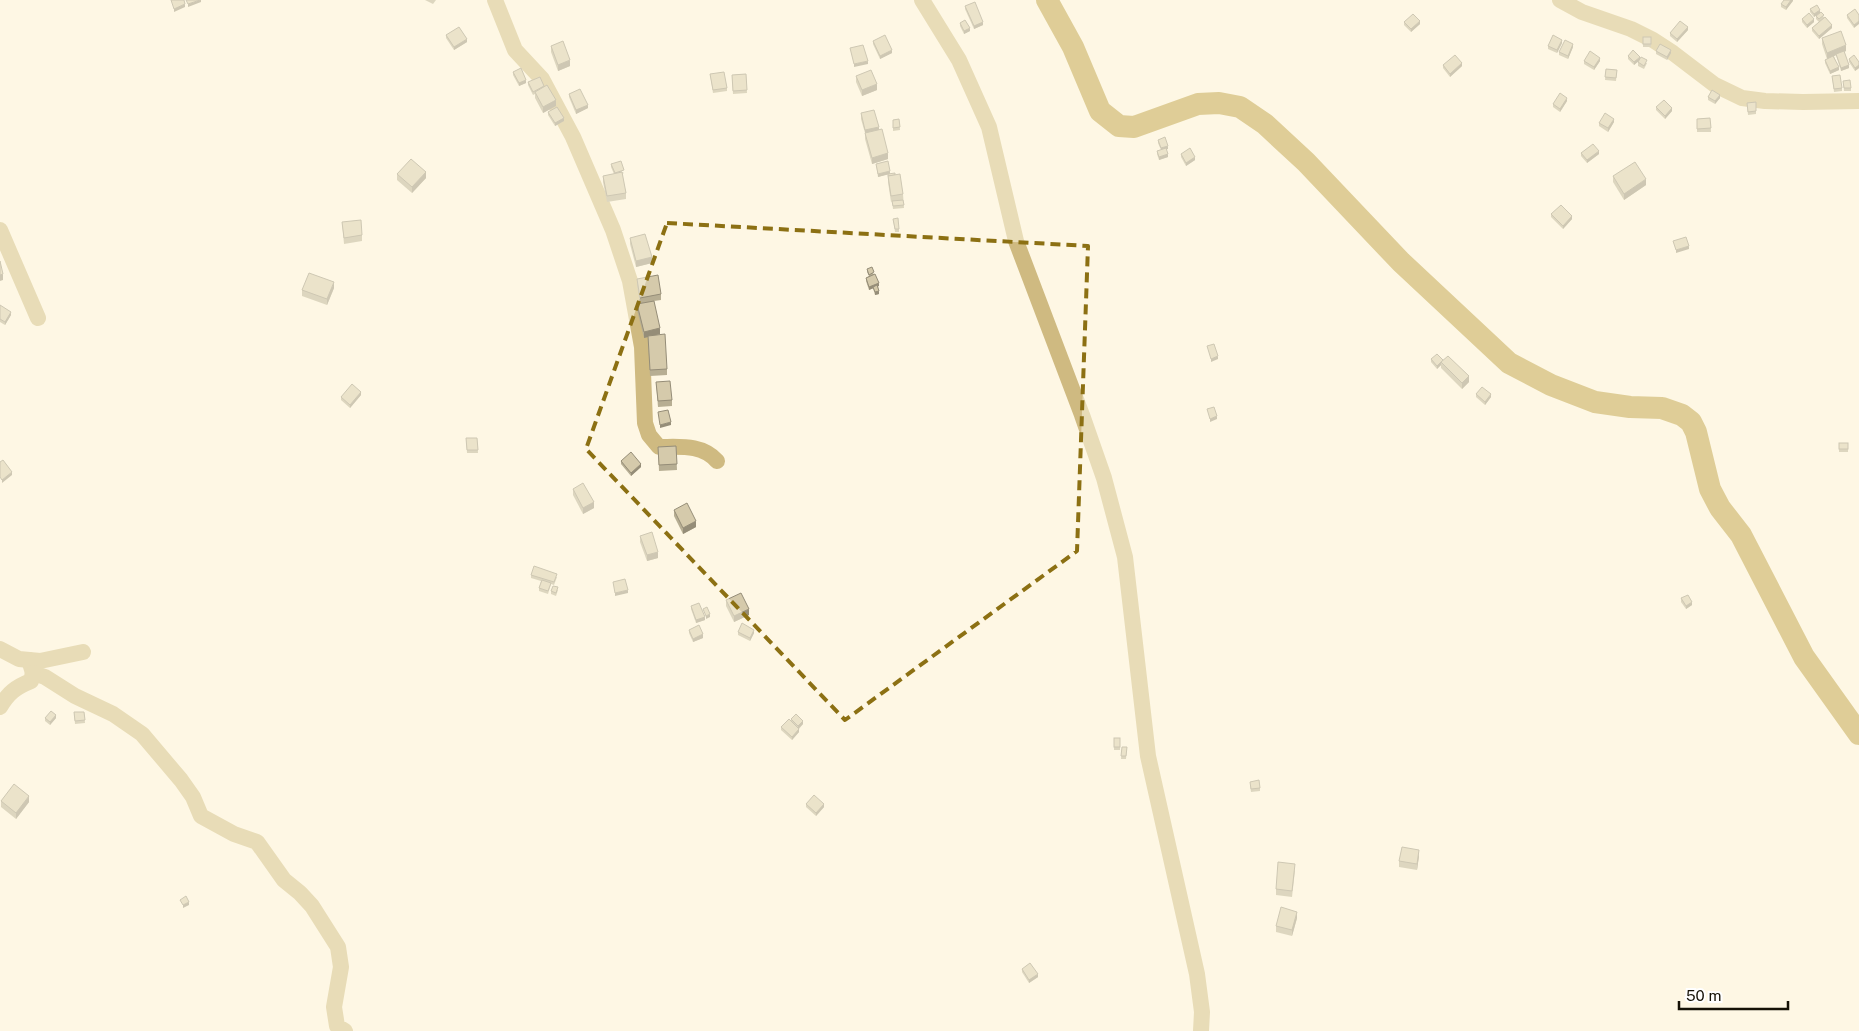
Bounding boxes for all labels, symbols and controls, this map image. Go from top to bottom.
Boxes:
scale bar [1679,978,1788,1010]
text: 50 m [1686,987,1721,1004]

